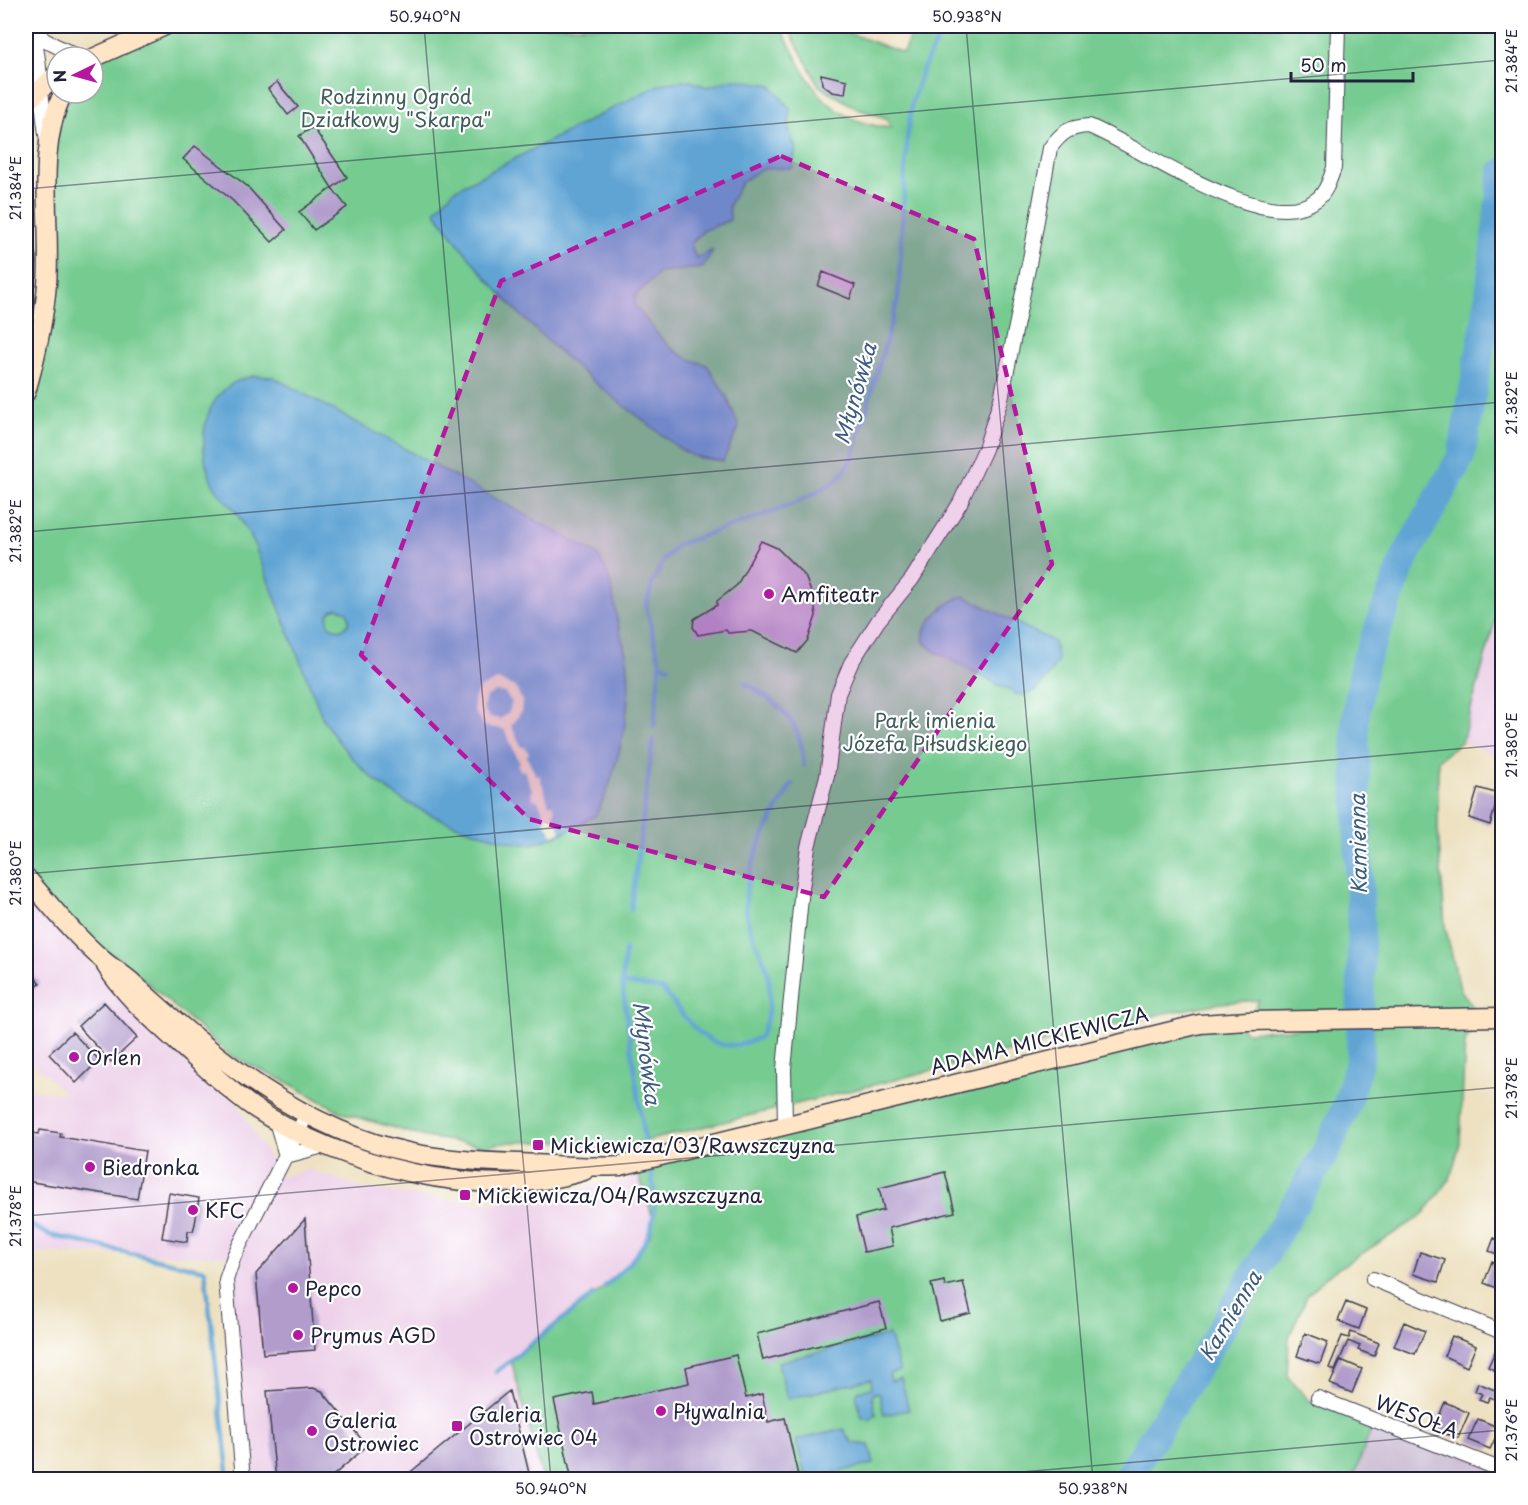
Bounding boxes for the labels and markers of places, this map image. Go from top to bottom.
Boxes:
place label: Amfiteatr [781,579,879,609]
marker: Amfiteatr [762,587,776,601]
place label: Orlen [86,1042,141,1072]
marker: Orlen [67,1050,81,1064]
place label: Mickiewicza/03/Rawszczyzna [550,1130,835,1160]
marker: Mickiewicza/03/Rawszczyzna [531,1138,545,1152]
place label: Biedronka [102,1152,200,1182]
marker: Biedronka [83,1160,97,1174]
place label: Mickiewicza/04/Rawszczyzna [477,1180,763,1210]
marker: Mickiewicza/04/Rawszczyzna [458,1188,472,1202]
place label: KFC [205,1195,245,1225]
marker: KFC [186,1203,200,1217]
place label: Pepco [305,1273,362,1303]
marker: Pepco [286,1281,300,1295]
place label: Prymus AGD [310,1320,436,1350]
marker: Prymus AGD [291,1328,305,1342]
place label: Pływalnia [673,1396,766,1426]
place label: Galeria Ostrowiec 04 [469,1399,598,1452]
marker: Pływalnia [654,1404,668,1418]
place label: Galeria Ostrowiec [324,1405,419,1458]
marker: Galeria Ostrowiec 04 [450,1419,464,1433]
marker: Galeria Ostrowiec [305,1424,319,1438]

